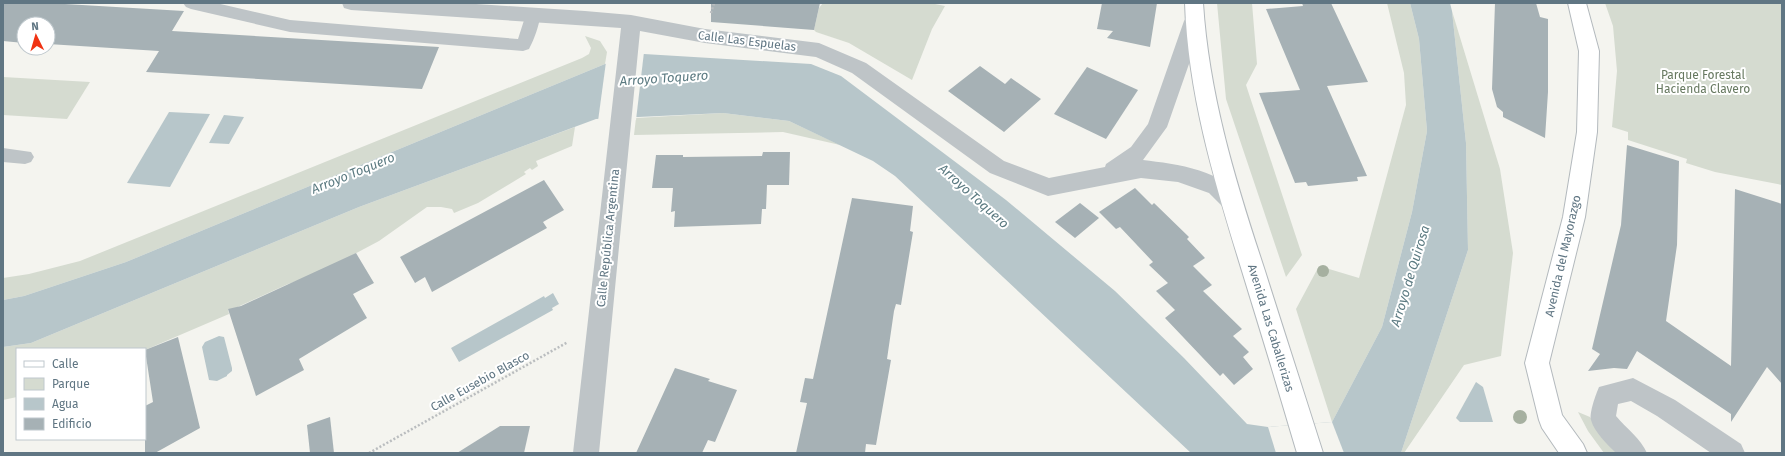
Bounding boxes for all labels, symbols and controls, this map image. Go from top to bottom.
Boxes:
north arrow [16,16,56,56]
text: N [31,20,39,33]
street label: Calle Las Espuelas [697,28,797,54]
water label: Arroyo Toquero [618,67,709,89]
park label: Parque Forestal Hacienda Clavero [1656,68,1750,96]
water label: Arroyo Toquero [308,149,397,197]
water label: Arroyo Toquero [935,160,1012,231]
street label: Calle República Argentina [594,168,622,308]
street label: Avenida del Mayorazgo [1542,194,1584,318]
water label: Arroyo de Quirosa [1387,224,1432,329]
street label: Avenida Las Caballerizas [1245,262,1297,394]
legend [16,348,146,440]
street label: Calle Eusebio Blasco [428,348,532,414]
text: Calle [52,357,79,371]
text: Parque [52,377,90,391]
text: Agua [52,397,79,411]
text: Edificio [52,417,92,431]

